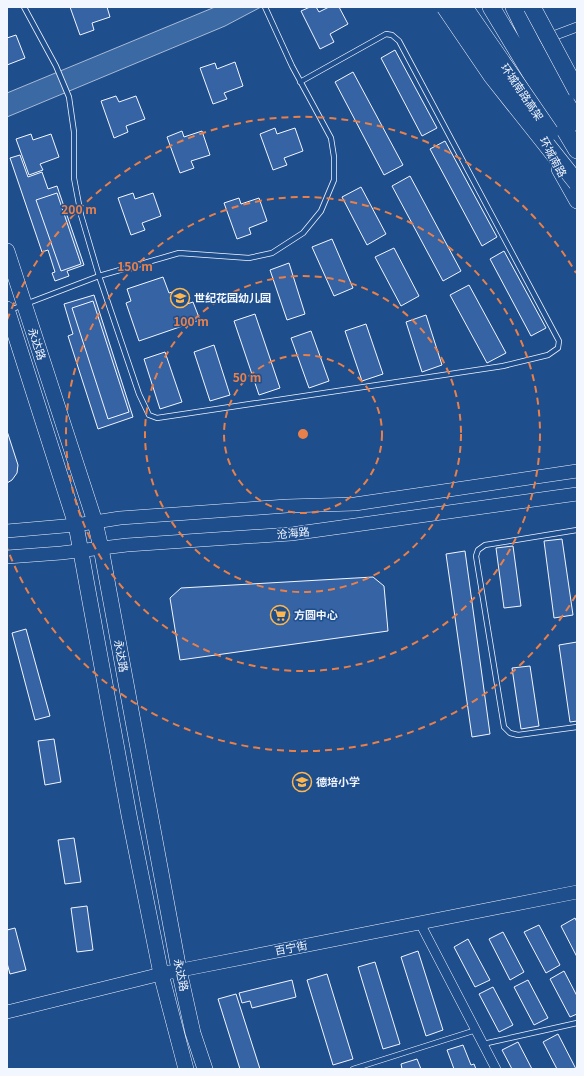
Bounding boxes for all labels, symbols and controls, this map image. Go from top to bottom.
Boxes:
street label: 环城南路高架 [498,60,548,123]
street label: 环城南路 [536,133,571,180]
text: 200 m [61,200,97,217]
text: 150 m [117,257,153,274]
school or university icon: 世纪花园幼儿园 [169,287,191,309]
place label: 世纪花园幼儿园 [194,289,271,305]
text: 100 m [173,312,209,329]
street label: 永达路 [25,326,51,362]
text: 50 m [233,368,261,385]
centre of rings [296,427,310,441]
street label: 沧海路 [276,522,310,542]
supermarket icon: 方圆中心 [269,604,291,626]
place label: 方圆中心 [294,606,338,622]
street label: 永达路 [111,638,133,673]
school or university icon: 德培小学 [291,771,313,793]
place label: 德培小学 [316,773,360,789]
street label: 百宁街 [273,936,309,958]
street label: 永达路 [171,957,193,993]

